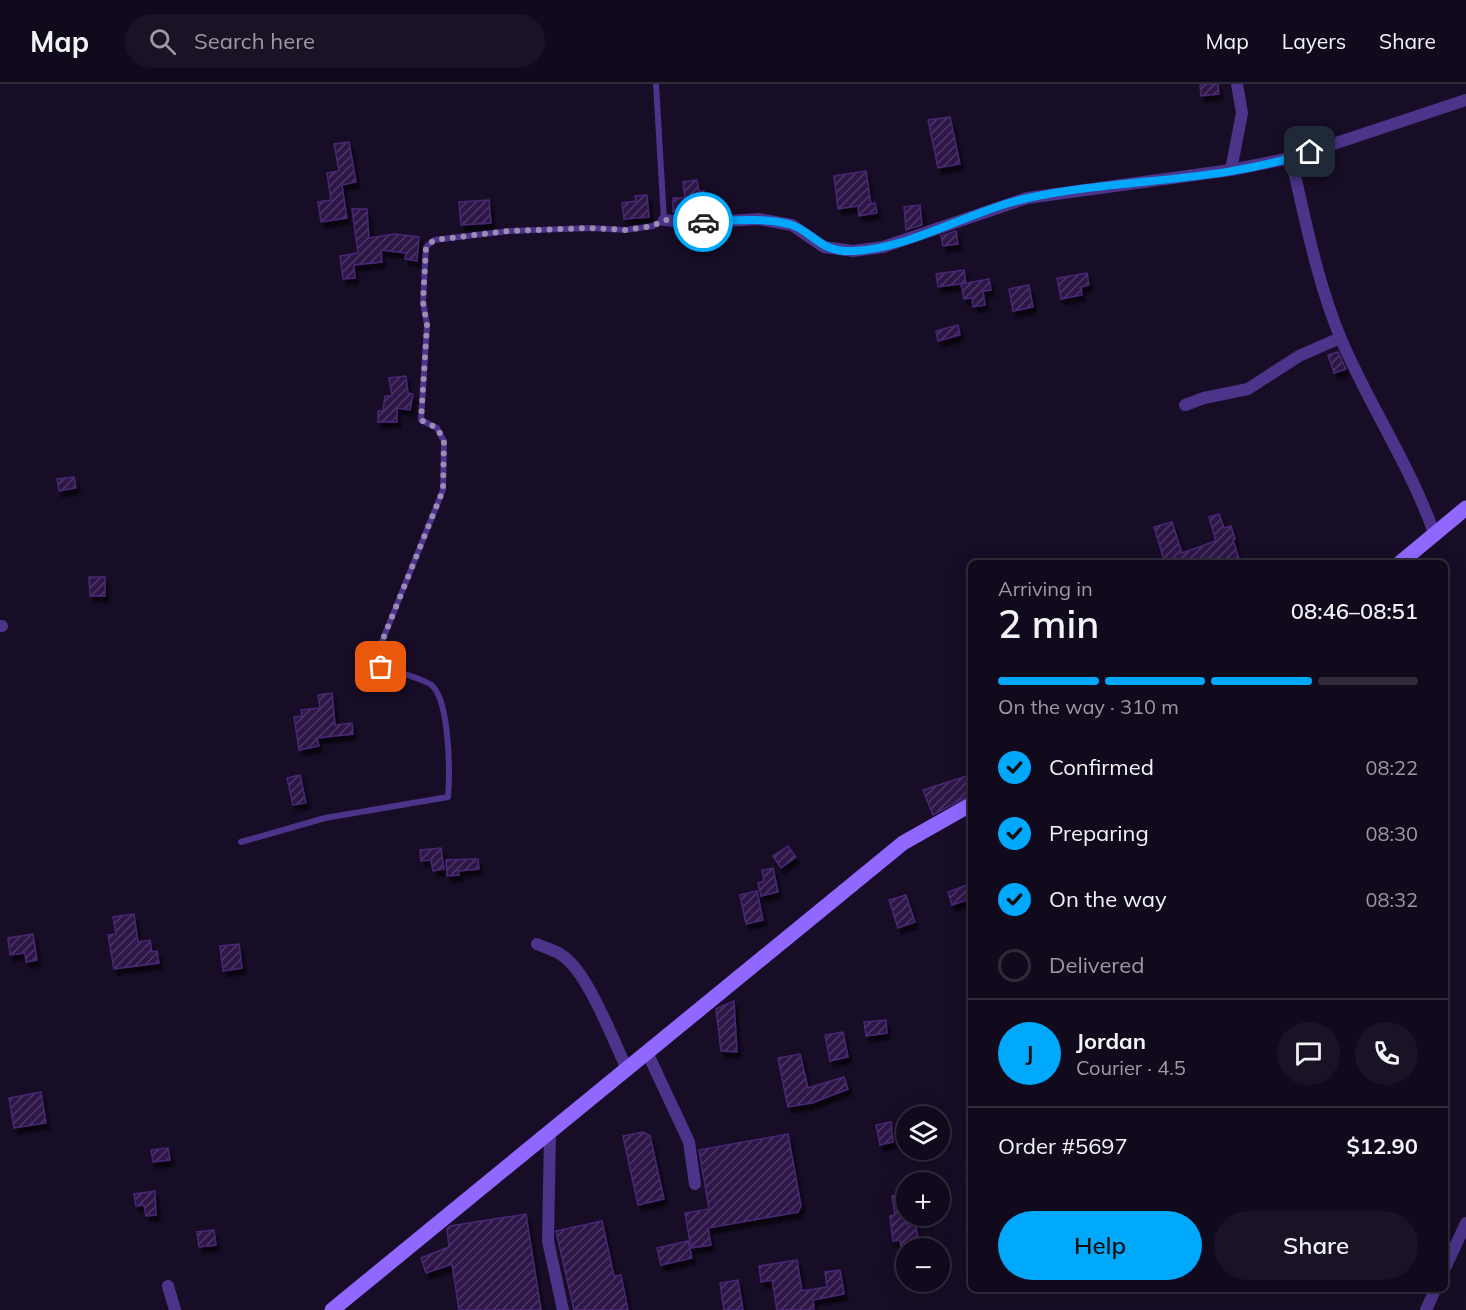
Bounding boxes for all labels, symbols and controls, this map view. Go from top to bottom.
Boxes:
search box [125,14,545,68]
text: Map [30,24,89,59]
icon: search [146,25,179,58]
text: Search here [194,27,315,55]
text: Map [1206,28,1249,54]
text: Layers [1282,28,1346,54]
text: Share [1379,28,1436,54]
pin [1284,126,1335,177]
icon: home [1293,135,1326,168]
courier [673,192,733,252]
icon: car [687,206,720,239]
text: Arriving in [998,576,1093,601]
text: 08:46–08:51 [1291,597,1418,625]
text: 2 min [998,599,1099,648]
pin [355,641,406,692]
icon: bag [364,650,397,683]
text: On the way · 310 m [998,694,1179,719]
icon: check [998,751,1031,784]
text: Confirmed [1049,753,1154,781]
text: 08:22 [1365,755,1418,780]
icon: check [998,817,1031,850]
text: Preparing [1049,819,1149,847]
text: 08:30 [1365,821,1418,846]
icon: check [998,883,1031,916]
text: On the way [1049,885,1167,913]
text: 08:32 [1365,887,1418,912]
text: Delivered [1049,951,1144,979]
button: chat [1277,1022,1340,1085]
button: phone [1355,1022,1418,1085]
text: Jordan [1076,1027,1146,1055]
text: J [1026,1039,1033,1067]
text: Courier · 4.5 [1076,1055,1186,1080]
map controls [896,1106,950,1292]
button: layers [896,1106,950,1160]
text: Order #5697 [998,1132,1128,1160]
text: $12.90 [1347,1132,1418,1160]
button: + [896,1172,950,1226]
button: Help [998,1211,1202,1280]
button: Share [1214,1211,1418,1280]
button: − [896,1238,950,1292]

